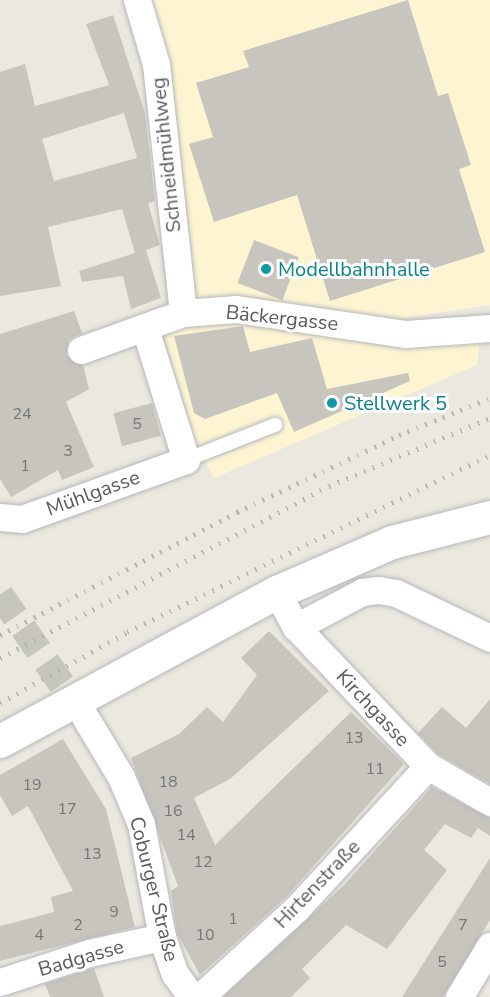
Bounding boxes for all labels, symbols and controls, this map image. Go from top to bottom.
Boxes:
street label: Schneidmühlweg [146,76,186,234]
place label: Modellbahnhalle [278,257,430,281]
marker: Modellbahnhalle [259,262,273,276]
street label: Bäckergasse [225,300,339,336]
place label: Stellwerk 5 [344,391,447,415]
marker: Stellwerk 5 [325,396,339,410]
house number: 24 [12,404,32,424]
house number: 5 [132,414,142,434]
house number: 3 [63,441,73,461]
house number: 1 [20,456,30,476]
street label: Mühlgasse [43,465,143,521]
street label: Kirchgasse [331,664,415,752]
house number: 13 [344,728,364,748]
house number: 11 [365,759,385,779]
house number: 18 [158,772,178,792]
house number: 19 [22,775,42,795]
house number: 17 [57,799,77,819]
house number: 16 [163,801,183,821]
street label: Coburger Straße [124,814,184,964]
house number: 14 [176,825,196,845]
street label: Hirtenstraße [269,835,365,933]
house number: 13 [82,844,102,864]
house number: 12 [193,852,213,872]
house number: 9 [109,902,119,922]
house number: 1 [228,909,238,929]
house number: 2 [73,915,83,935]
house number: 7 [458,915,468,935]
house number: 4 [34,925,44,945]
house number: 10 [195,925,215,945]
street label: Badgasse [35,934,127,982]
house number: 5 [437,952,447,972]

